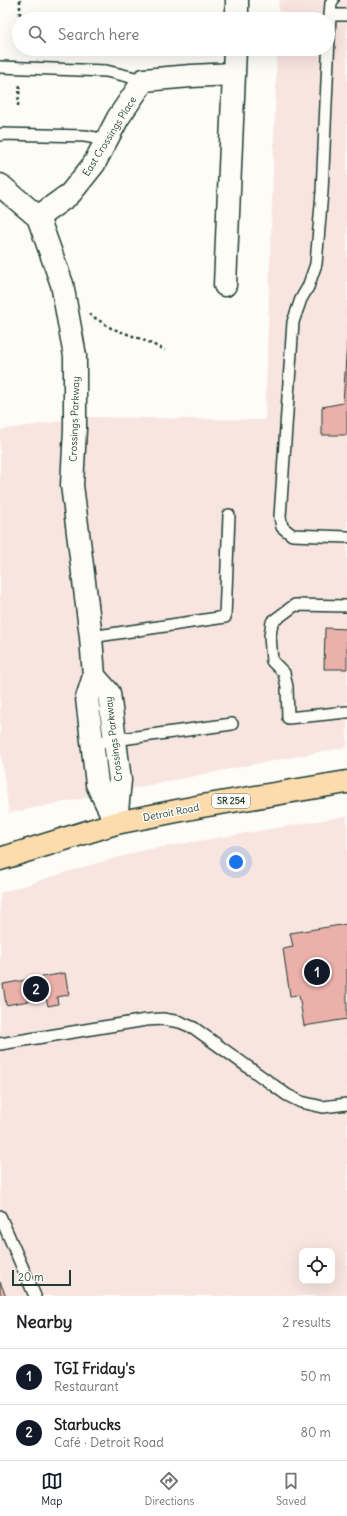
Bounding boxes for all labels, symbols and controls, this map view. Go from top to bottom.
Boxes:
search box [12,12,335,56]
icon: search [26,23,48,45]
text: Search here [58,25,139,44]
street label: East Crossings Place [80,94,139,179]
street label: Crossings Parkway [67,376,82,462]
street label: Crossings Parkway [102,696,125,782]
road number: SR 254 [212,794,250,808]
street label: Detroit Road [142,801,200,824]
your location [226,852,246,872]
pin: 1 [304,957,330,987]
pin: 2 [23,974,49,1004]
map controls [299,1248,335,1284]
button: locate [299,1248,335,1284]
scale bar [12,1268,71,1287]
text: 20 m [18,1270,44,1284]
text: Nearby [16,1311,72,1333]
text: 2 results [282,1314,331,1331]
text: TGI Friday's [54,1359,135,1378]
text: 1 [26,1368,32,1385]
text: 50 m [300,1368,331,1385]
text: Restaurant [54,1378,119,1395]
text: Starbucks [54,1415,121,1434]
text: 2 [25,1424,33,1441]
text: 80 m [300,1424,331,1441]
text: Café · Detroit Road [54,1434,164,1451]
tab: Map [41,1470,63,1508]
tab: Directions [145,1470,194,1508]
tab: Saved [276,1470,306,1508]

